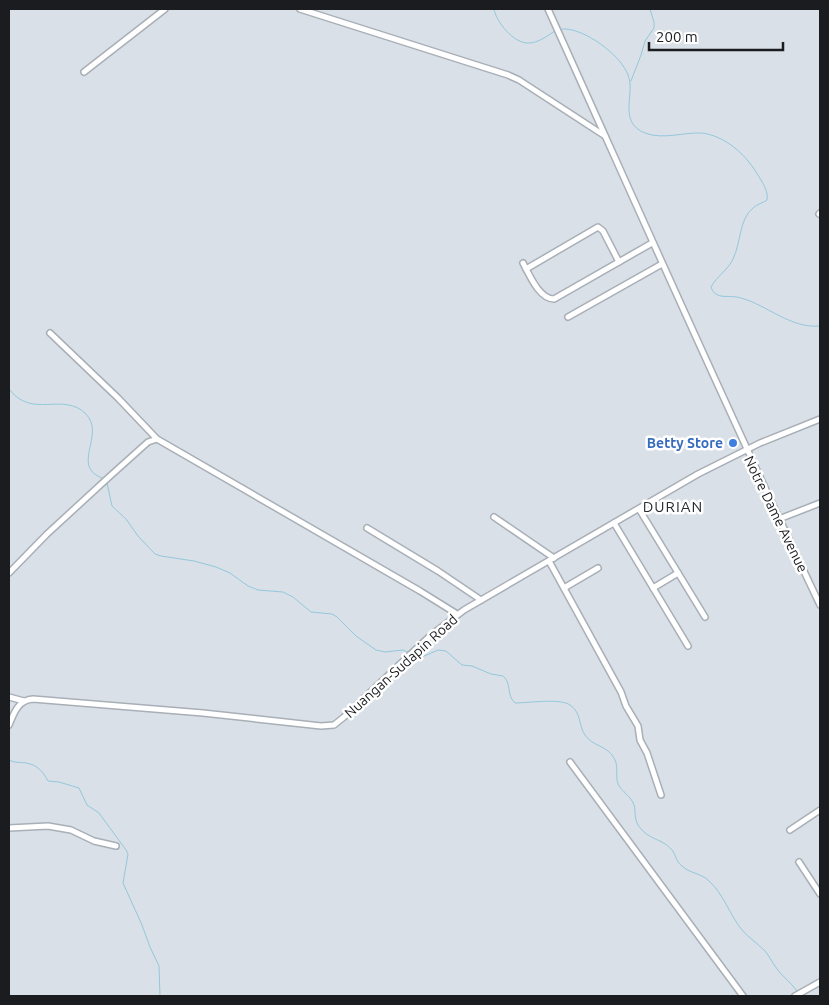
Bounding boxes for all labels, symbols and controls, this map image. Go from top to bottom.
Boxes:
scale bar [649,20,783,52]
text: 200 m [656,28,698,45]
place label: Betty Store [647,435,723,451]
marker: Betty Store [727,437,739,449]
street label: Notre Dame Avenue [741,453,811,575]
district label: DURIAN [643,498,703,515]
street label: Nuangan-Sudapin Road [341,611,461,721]

